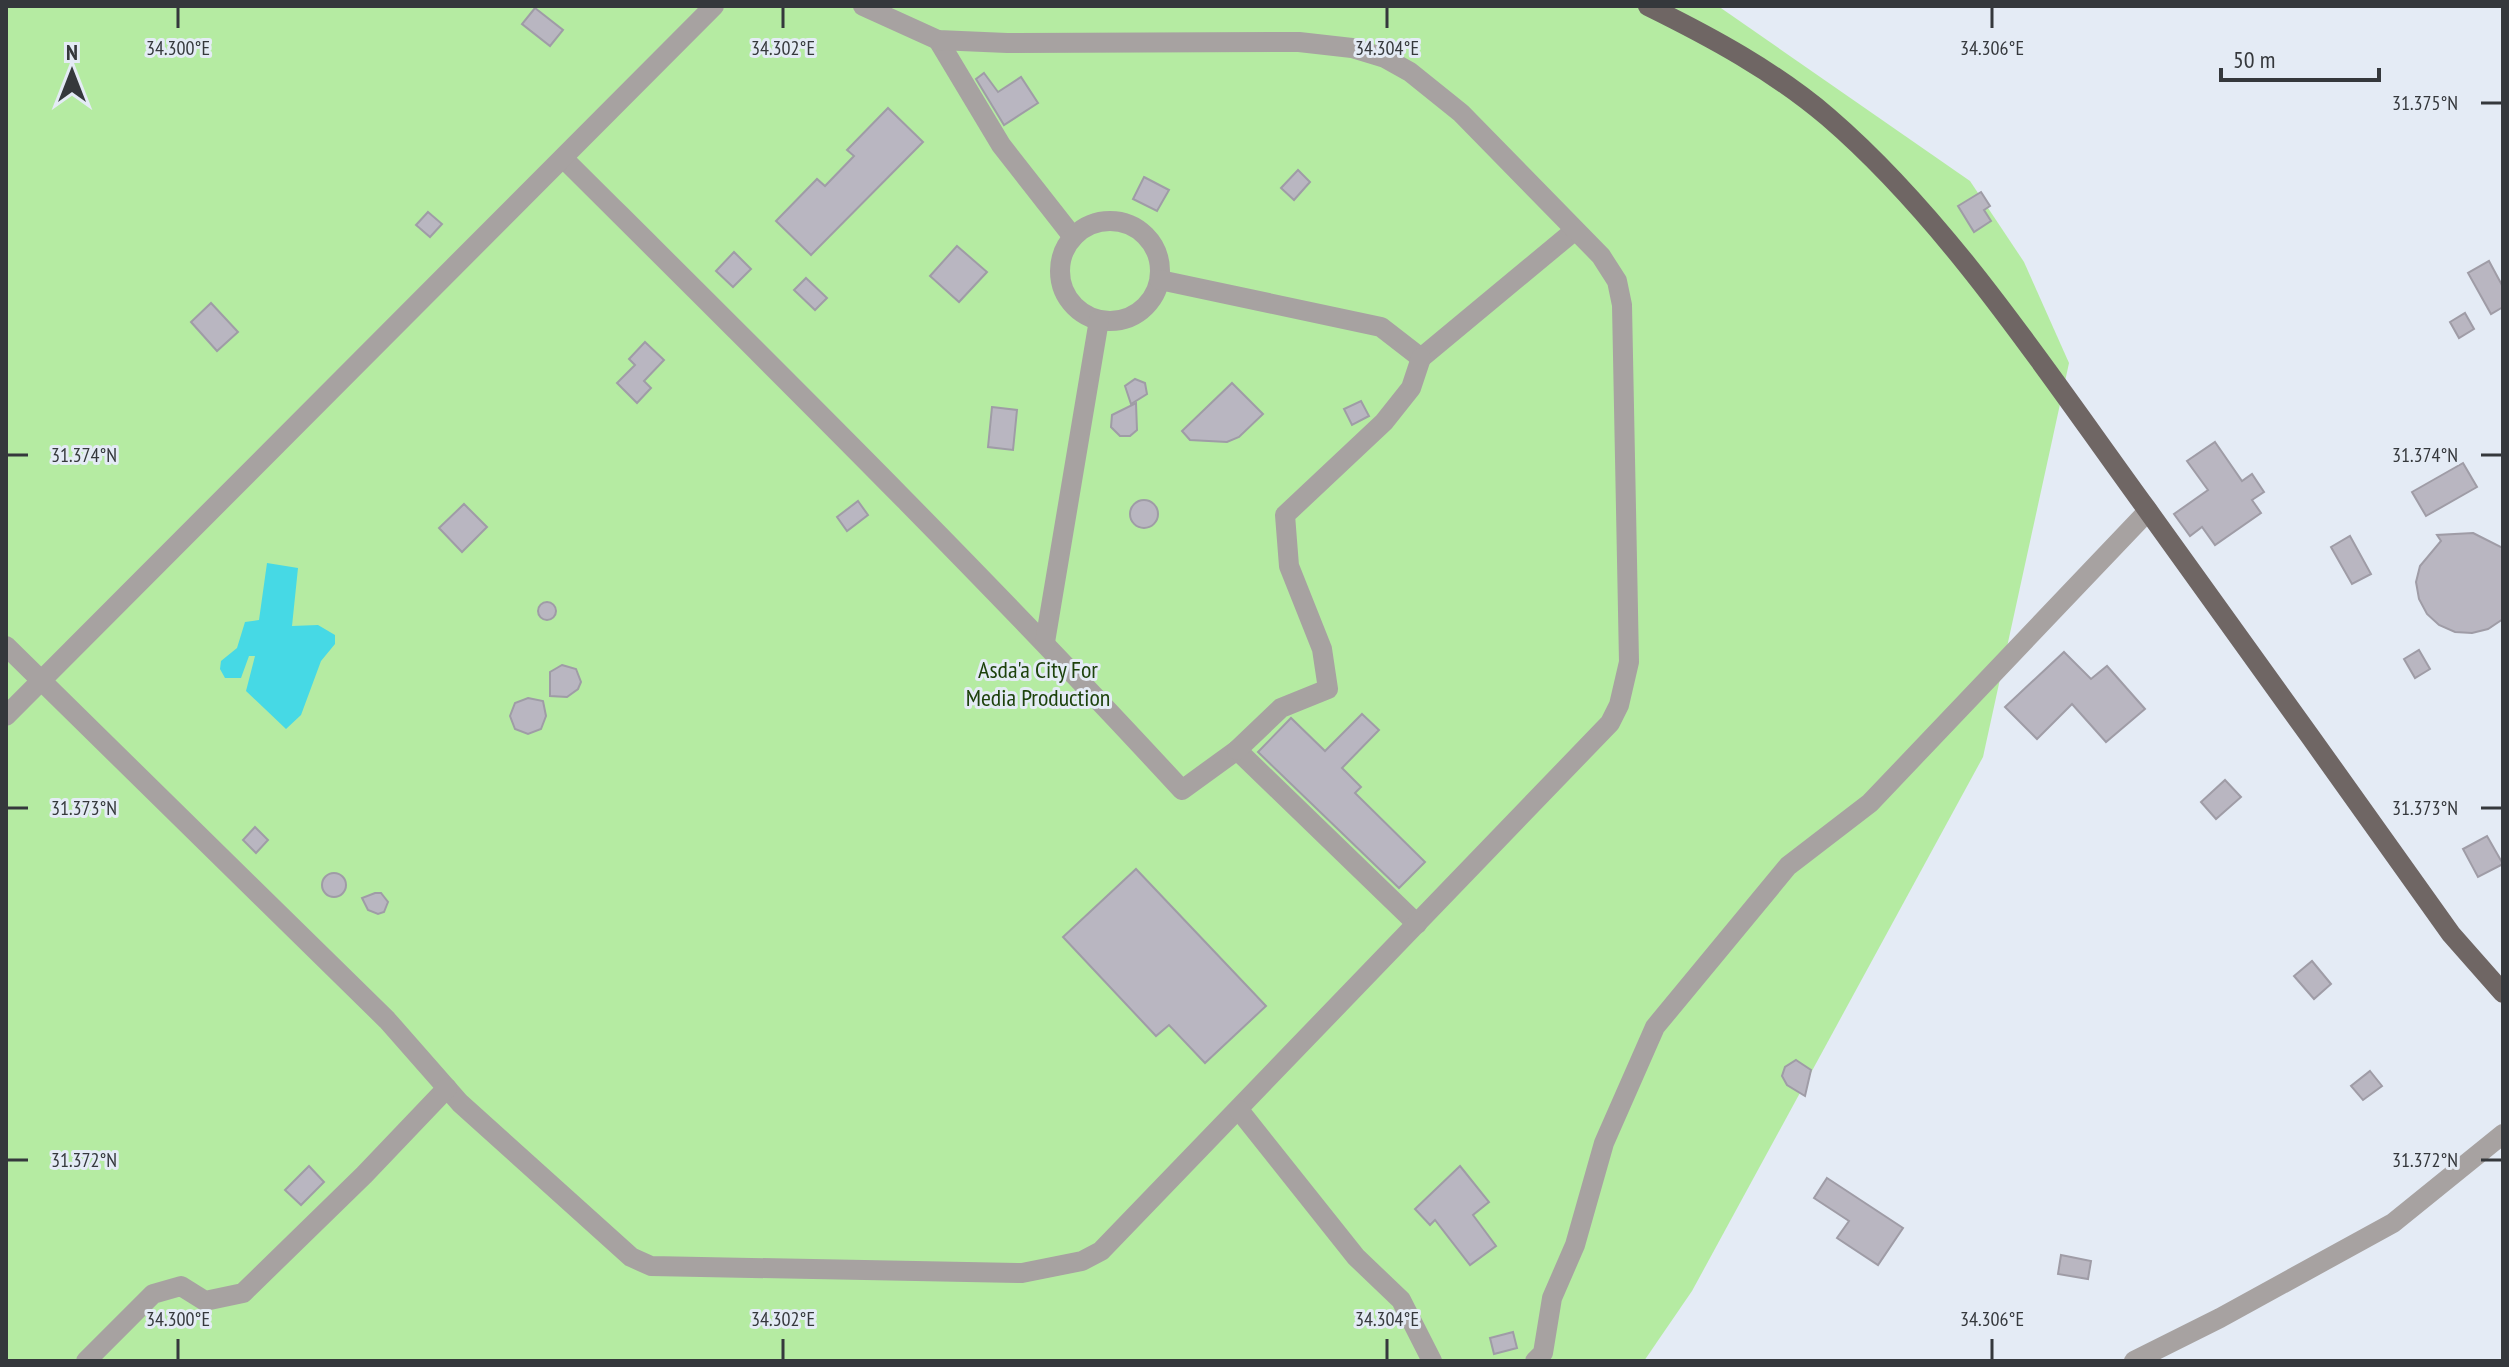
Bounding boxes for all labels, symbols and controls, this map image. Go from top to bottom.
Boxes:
north arrow [32,32,112,112]
scale bar [2221,32,2379,82]
text: 34.300°E [146,35,210,61]
text: 34.302°E [751,35,815,61]
text: 34.304°E [1355,35,1419,61]
text: 34.306°E [1960,35,2024,61]
text: N [66,38,78,66]
text: 50 m [2233,44,2275,75]
text: 31.375°N [2392,90,2458,116]
text: 31.374°N [51,442,117,468]
text: 31.374°N [2392,442,2458,468]
park label: Asda'a City For Media Production [966,654,1110,713]
text: 31.373°N [51,795,117,821]
text: 31.373°N [2392,795,2458,821]
text: 31.372°N [51,1147,117,1173]
text: 31.372°N [2392,1147,2458,1173]
text: 34.300°E [146,1306,210,1332]
text: 34.302°E [751,1306,815,1332]
text: 34.304°E [1355,1306,1419,1332]
text: 34.306°E [1960,1306,2024,1332]

